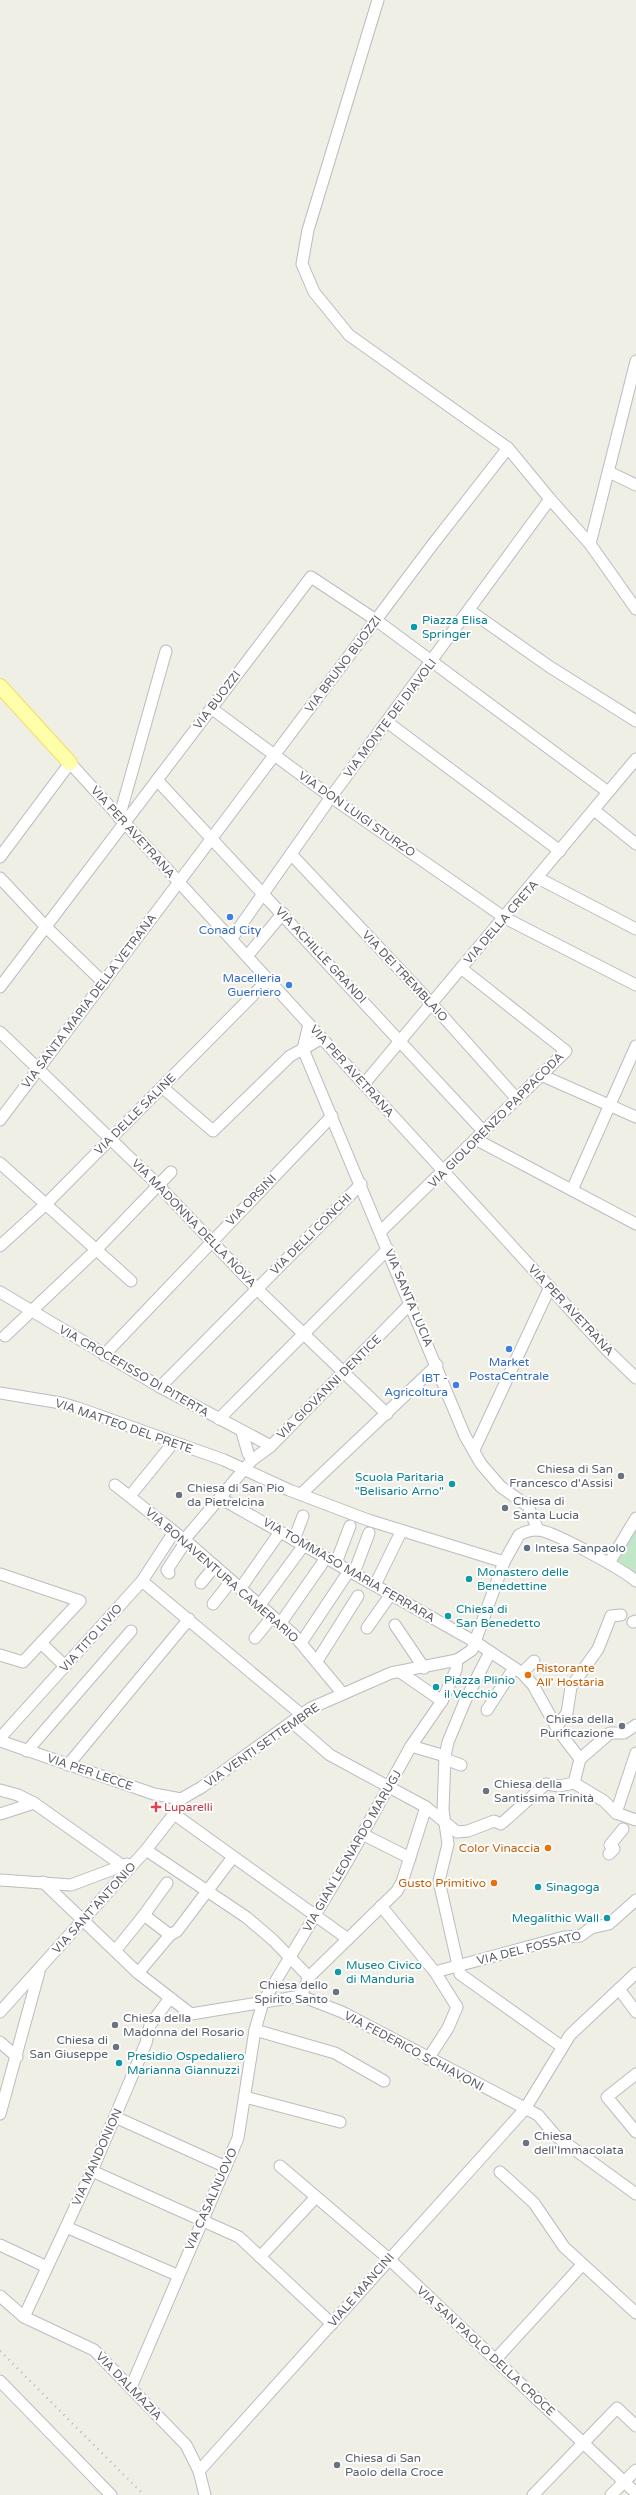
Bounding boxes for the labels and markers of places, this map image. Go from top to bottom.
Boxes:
place label: Piazza Elisa Springer [422,613,488,641]
marker: Piazza Elisa Springer [409,622,419,632]
marker: Conad City [225,912,235,922]
place label: Conad City [199,923,262,937]
place label: Macelleria Guerriero [222,971,281,999]
marker: Macelleria Guerriero [284,980,294,990]
marker: Market PostaCentrale [504,1344,514,1354]
place label: Market PostaCentrale [469,1355,549,1383]
place label: IBT - Agricoltura [384,1371,448,1399]
marker: IBT - Agricoltura [451,1380,461,1390]
place label: Chiesa di San Francesco d'Assisi [509,1462,613,1490]
place label: Scuola Paritaria "Belisario Arno" [355,1470,444,1498]
marker: Chiesa di San Francesco d'Assisi [616,1471,626,1481]
marker: Scuola Paritaria "Belisario Arno" [447,1479,457,1489]
place label: Chiesa di San Pio da Pietrelcina [187,1481,285,1509]
marker: Chiesa di San Pio da Pietrelcina [174,1490,184,1500]
place label: Chiesa di Santa Lucia [513,1494,579,1522]
marker: Chiesa di Santa Lucia [500,1503,510,1513]
place label: Intesa Sanpaolo [535,1541,626,1555]
marker: Intesa Sanpaolo [522,1543,532,1553]
place label: Monastero delle Benedettine [477,1565,569,1593]
marker: Monastero delle Benedettine [464,1574,474,1584]
place label: Chiesa di San Benedetto [456,1602,540,1630]
marker: Chiesa di San Benedetto [443,1611,453,1621]
place label: Ristorante All' Hostaria [536,1661,604,1689]
marker: Ristorante All' Hostaria [523,1670,533,1680]
place label: Piazza Plinio il Vecchio [444,1673,515,1701]
marker: Piazza Plinio il Vecchio [431,1682,441,1692]
place label: Chiesa della Purificazione [540,1712,614,1740]
marker: Chiesa della Purificazione [617,1721,627,1731]
place label: Chiesa della Santissima Trinità [494,1777,594,1805]
marker: Chiesa della Santissima Trinità [481,1786,491,1796]
place label: Luparelli [164,1800,213,1814]
marker: Luparelli [151,1802,161,1812]
place label: Color Vinaccia [459,1841,540,1855]
marker: Color Vinaccia [543,1843,553,1853]
place label: Gusto Primitivo [398,1876,486,1890]
marker: Gusto Primitivo [489,1878,499,1888]
place label: Sinagoga [546,1880,600,1894]
marker: Sinagoga [533,1882,543,1892]
place label: Megalithic Wall [512,1911,599,1925]
marker: Megalithic Wall [602,1913,612,1923]
place label: Museo Civico di Manduria [346,1958,422,1986]
marker: Museo Civico di Manduria [333,1967,343,1977]
place label: Chiesa dello Spirito Santo [255,1978,328,2006]
marker: Chiesa dello Spirito Santo [331,1987,341,1997]
place label: Chiesa della Madonna del Rosario [123,2011,244,2039]
marker: Chiesa della Madonna del Rosario [110,2020,120,2030]
place label: Chiesa di San Giuseppe [30,2033,108,2061]
marker: Chiesa di San Giuseppe [111,2042,121,2052]
place label: Presidio Ospedaliero Marianna Giannuzzi [127,2049,245,2077]
marker: Presidio Ospedaliero Marianna Giannuzzi [114,2058,124,2068]
place label: Chiesa dell'Immacolata [534,2129,624,2157]
marker: Chiesa dell'Immacolata [521,2138,531,2148]
place label: Chiesa di San Paolo della Croce [345,2451,444,2479]
marker: Chiesa di San Paolo della Croce [332,2460,342,2470]

